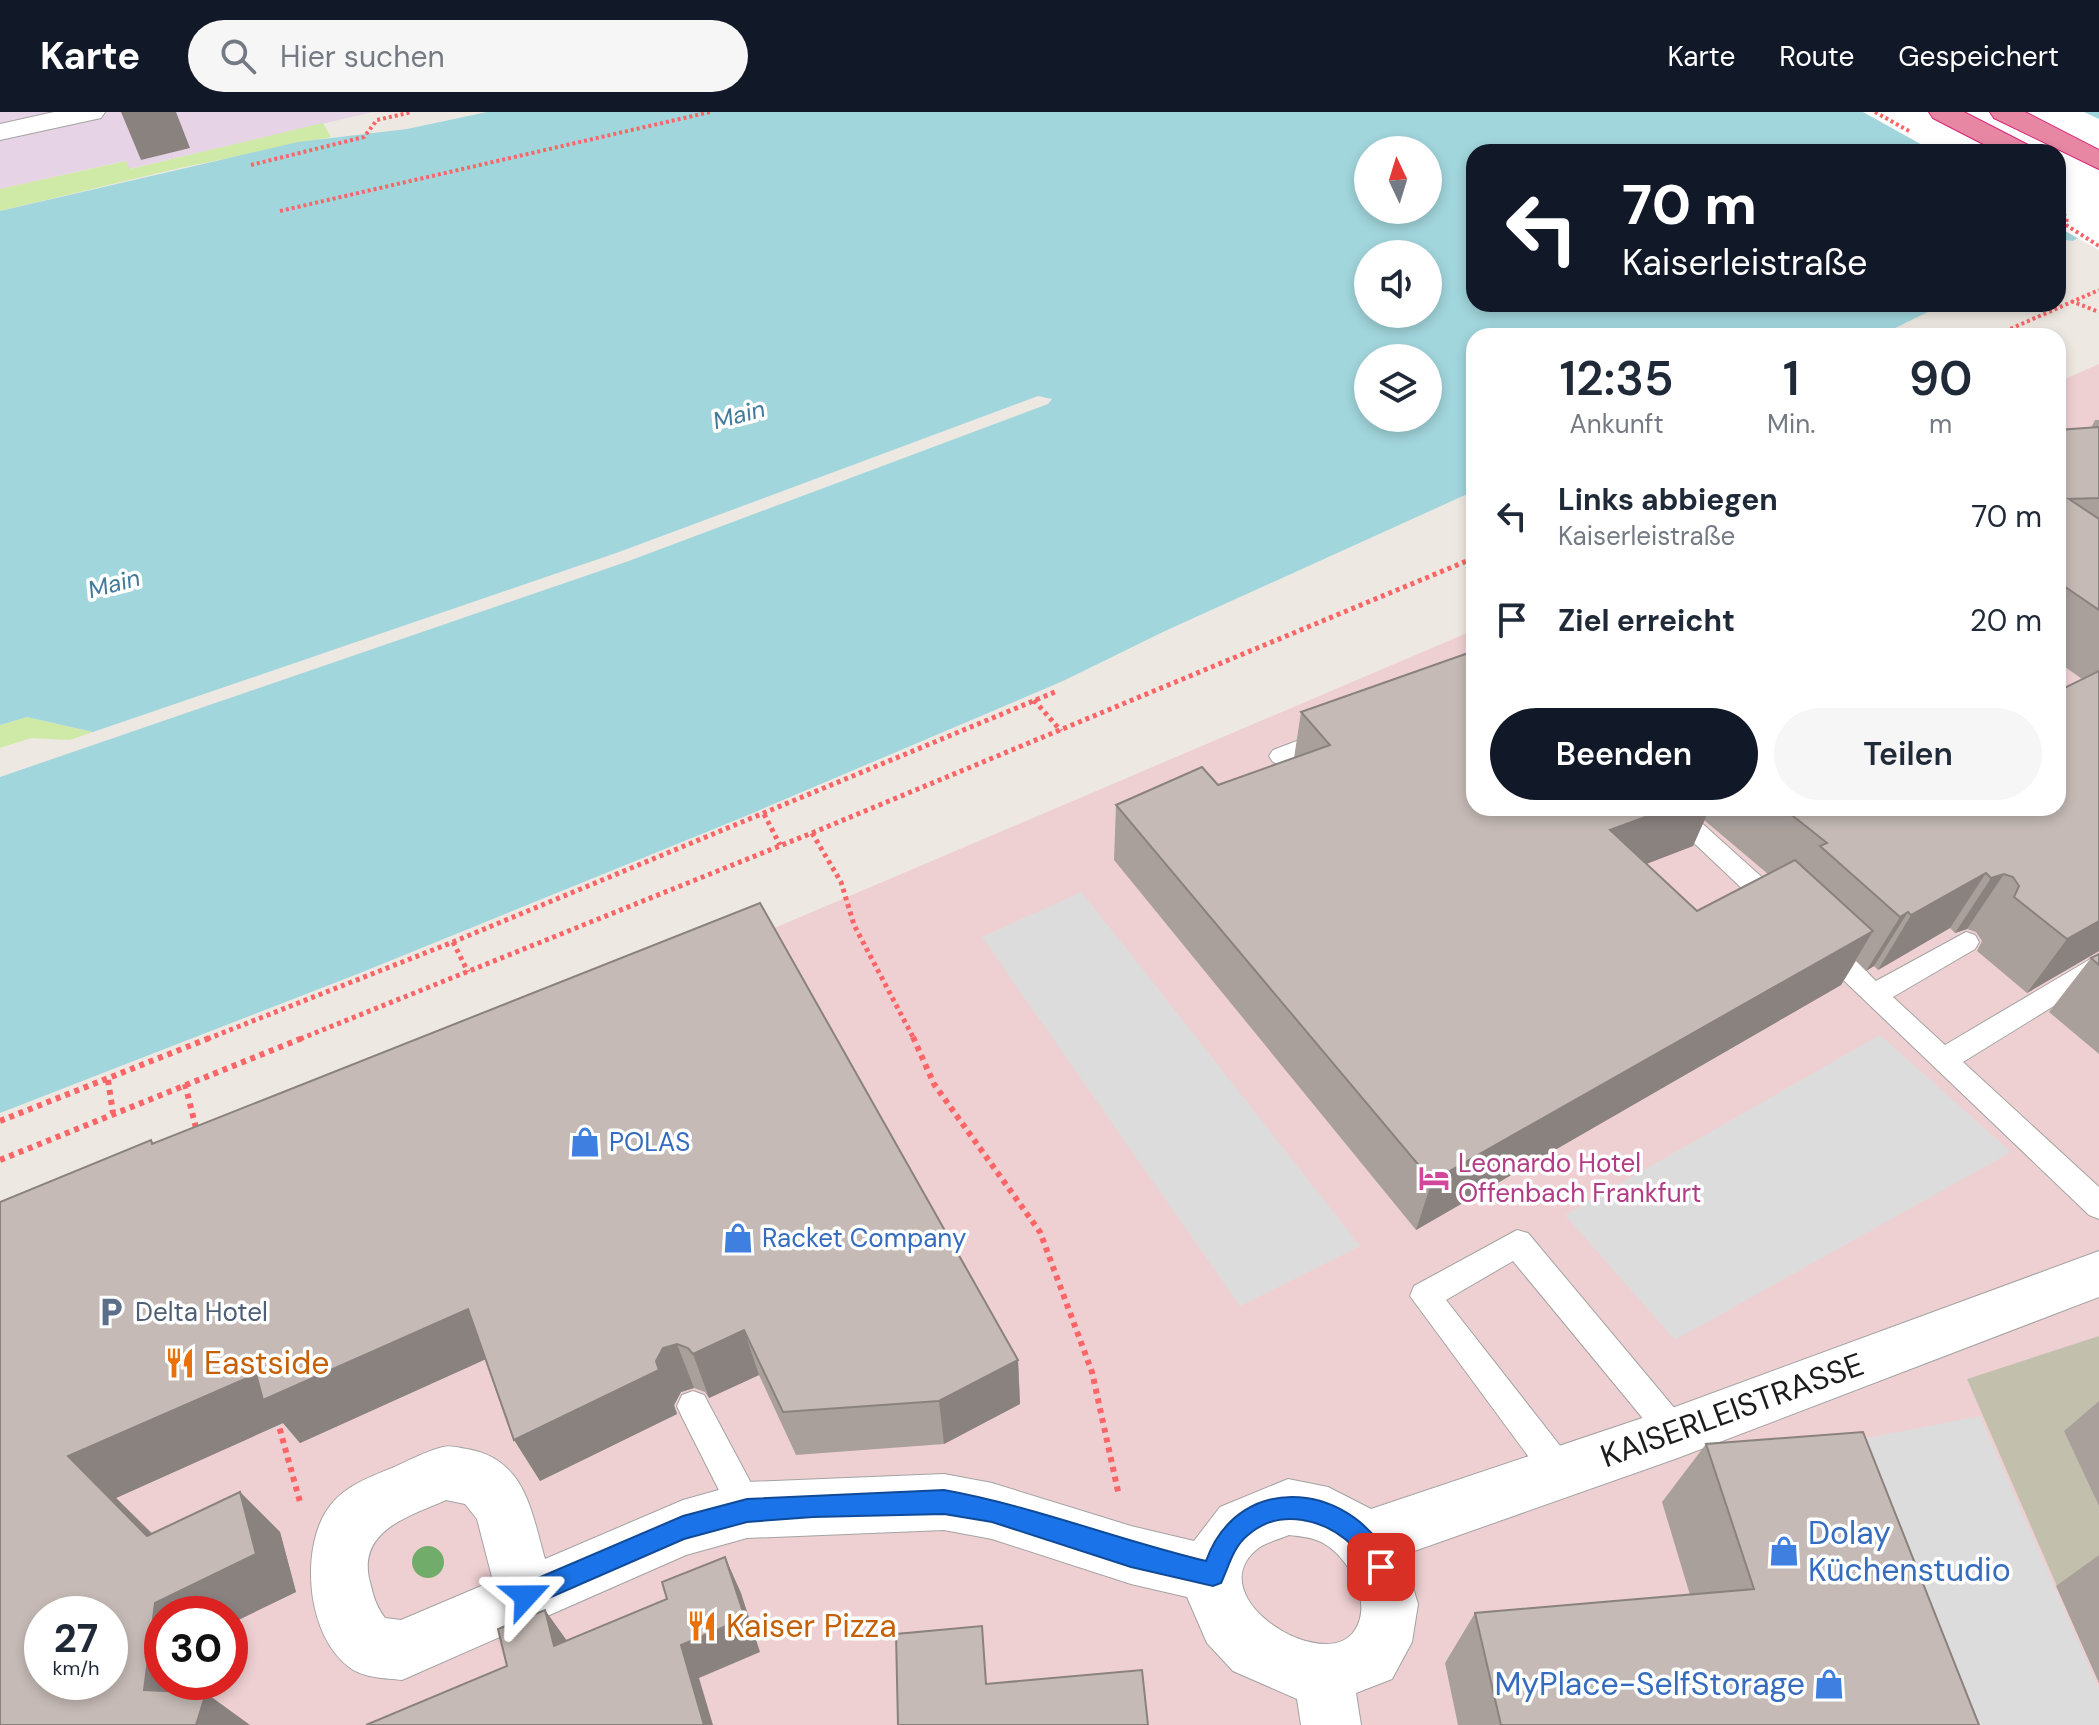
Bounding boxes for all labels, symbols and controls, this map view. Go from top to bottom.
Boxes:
search box [188,20,748,92]
text: Karte [40,31,140,81]
icon: search [216,34,260,78]
text: Hier suchen [280,37,445,76]
text: Karte [1668,38,1735,75]
text: Route [1779,38,1854,75]
text: Gespeichert [1898,38,2059,75]
north arrow [1354,136,1442,224]
map controls [1354,136,1442,432]
text: 70 m [1622,168,1757,241]
icon: left [1490,176,1594,280]
text: Kaiserleistraße [1622,239,1867,286]
button: sound [1354,240,1442,328]
button: layers [1354,344,1442,432]
text: 12:35 [1559,347,1674,410]
text: 1 [1783,347,1800,410]
text: 90 [1909,347,1973,410]
water label: Main [709,393,768,436]
text: Ankunft [1569,407,1664,441]
text: Min. [1767,407,1815,441]
text: m [1929,407,1952,441]
text: Links abbiegen [1558,480,1778,519]
icon: left [1490,494,1534,538]
text: 70 m [1971,497,2042,536]
text: Kaiserleistraße [1558,519,1735,553]
water label: Main [84,562,143,605]
icon: arrive [1490,598,1534,642]
text: Ziel erreicht [1558,601,1735,640]
text: 20 m [1970,601,2042,640]
button: Beenden [1490,708,1758,800]
button: Teilen [1774,708,2042,800]
shop icon: POLAS [568,1125,602,1159]
place label: POLAS [609,1125,690,1159]
place label: Leonardo Hotel Offenbach Frankfurt [1458,1146,1701,1210]
hotel icon: Leonardo Hotel Offenbach Frankfurt [1417,1161,1451,1195]
shop icon: Racket Company [721,1221,755,1255]
place label: Racket Company [762,1221,966,1255]
parking icon: Delta Hotel [94,1295,128,1329]
place label: Delta Hotel [135,1295,268,1329]
place label: Eastside [204,1342,329,1384]
street label: KAISERLEISTRASSE [1595,1343,1869,1477]
restaurant icon: Eastside [163,1346,197,1380]
place label: Dolay Küchenstudio [1808,1512,2011,1591]
pin [1347,1533,1415,1601]
shop icon: Dolay Küchenstudio [1767,1534,1801,1568]
icon: arrive [1359,1545,1403,1589]
position arrow [484,1554,568,1638]
speed limit sign: 30 [144,1596,248,1700]
place label: Kaiser Pizza [726,1605,897,1647]
restaurant icon: Kaiser Pizza [685,1609,719,1643]
text: 27 [54,1612,98,1664]
text: km/h [52,1655,100,1681]
place label: MyPlace-SelfStorage [1494,1663,1805,1705]
shop icon: MyPlace-SelfStorage [1812,1667,1846,1701]

